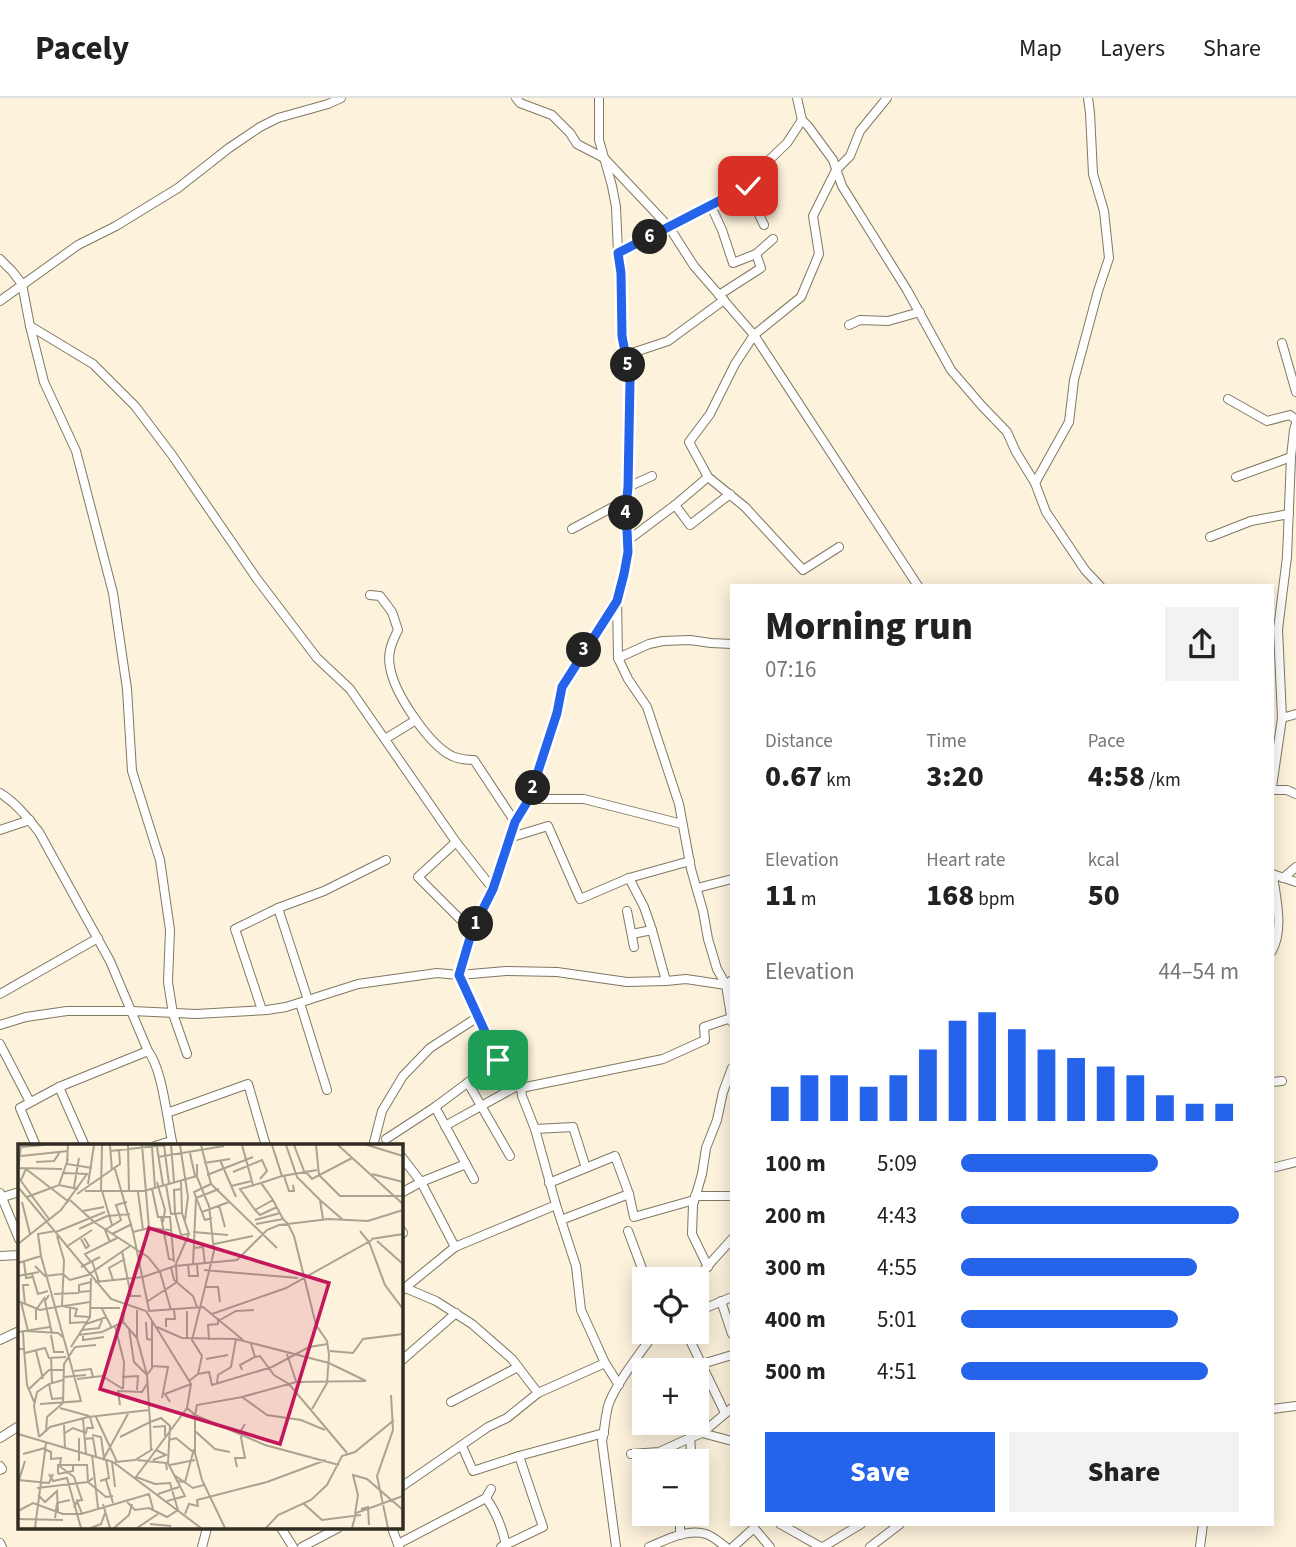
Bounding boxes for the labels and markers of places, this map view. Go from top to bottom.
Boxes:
pin [718,156,778,216]
pin: 6 [632,220,668,254]
pin: 5 [610,348,646,382]
pin: 4 [608,496,644,530]
pin: 3 [566,632,602,668]
pin: 2 [516,770,550,806]
pin: 1 [458,906,494,942]
pin [468,1030,528,1090]

